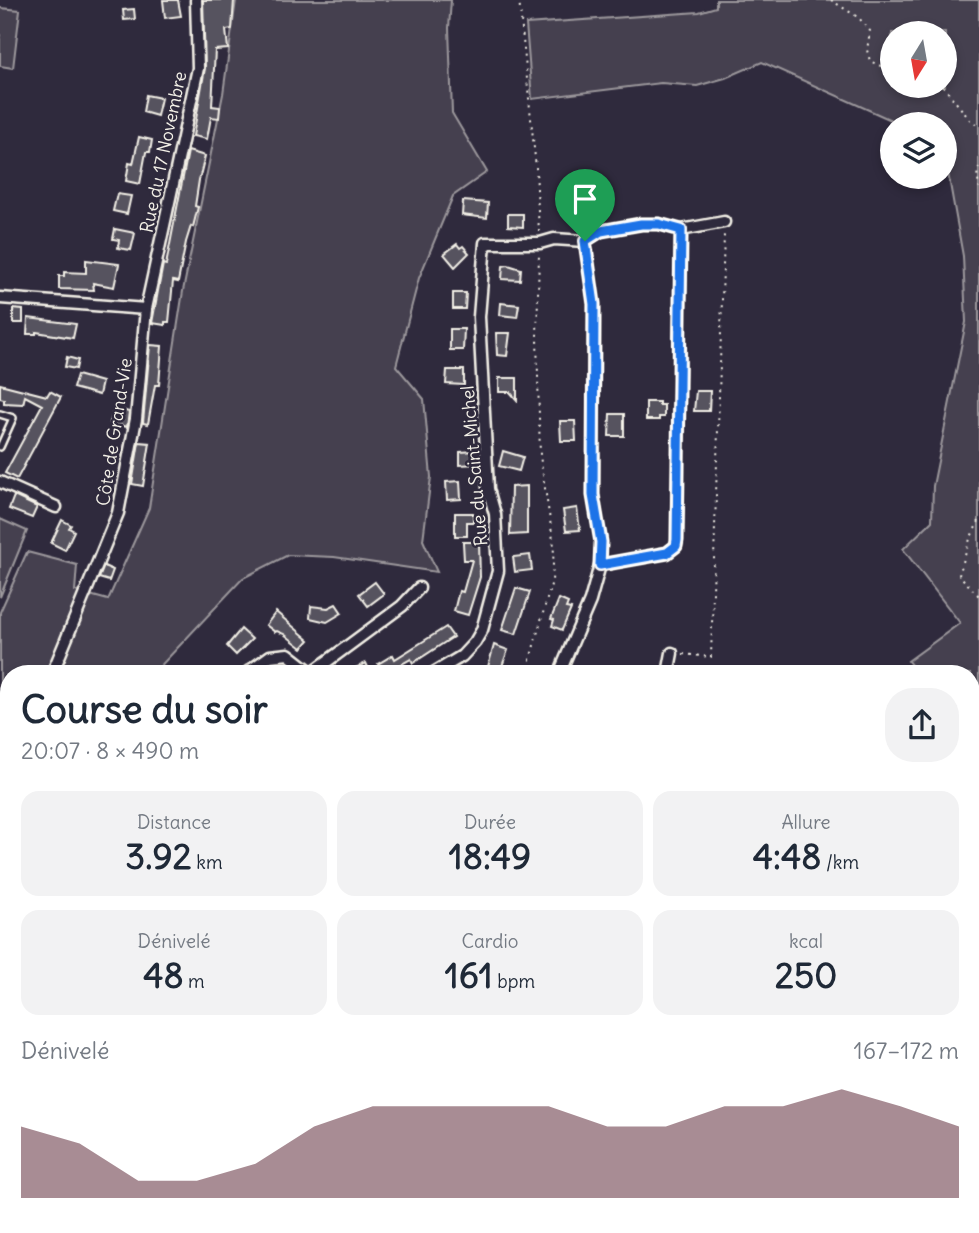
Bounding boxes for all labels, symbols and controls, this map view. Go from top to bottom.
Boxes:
north arrow [880,21,957,98]
map controls [880,21,957,189]
street label: Rue du 17 Novembre [135,69,191,235]
button: layers [880,112,957,189]
pin [555,169,615,241]
icon: arrive [566,180,604,218]
street label: Côte de Grand-Vie [91,356,137,508]
street label: Rue du Saint-Michel [456,385,492,547]
text: Course du soir [21,686,268,733]
button: share [885,688,959,762]
text: 20:07 · 8 × 490 m [21,736,199,765]
text: Distance [137,810,211,834]
text: Durée [464,810,516,834]
text: Allure [781,810,831,834]
text: 3.92 [125,834,192,878]
text: 18:49 [449,834,531,878]
text: 4:48 [753,834,821,878]
text: km [192,850,223,874]
text: /km [821,850,859,874]
text: Dénivelé [138,929,210,953]
text: Cardio [462,929,518,953]
text: kcal [789,929,823,953]
text: 48 [143,953,184,997]
text: 161 [445,953,493,997]
text: 250 [775,953,837,997]
text: m [184,969,205,993]
text: bpm [493,969,535,993]
text: Dénivelé [21,1036,109,1065]
text: 167–172 m [854,1036,959,1065]

